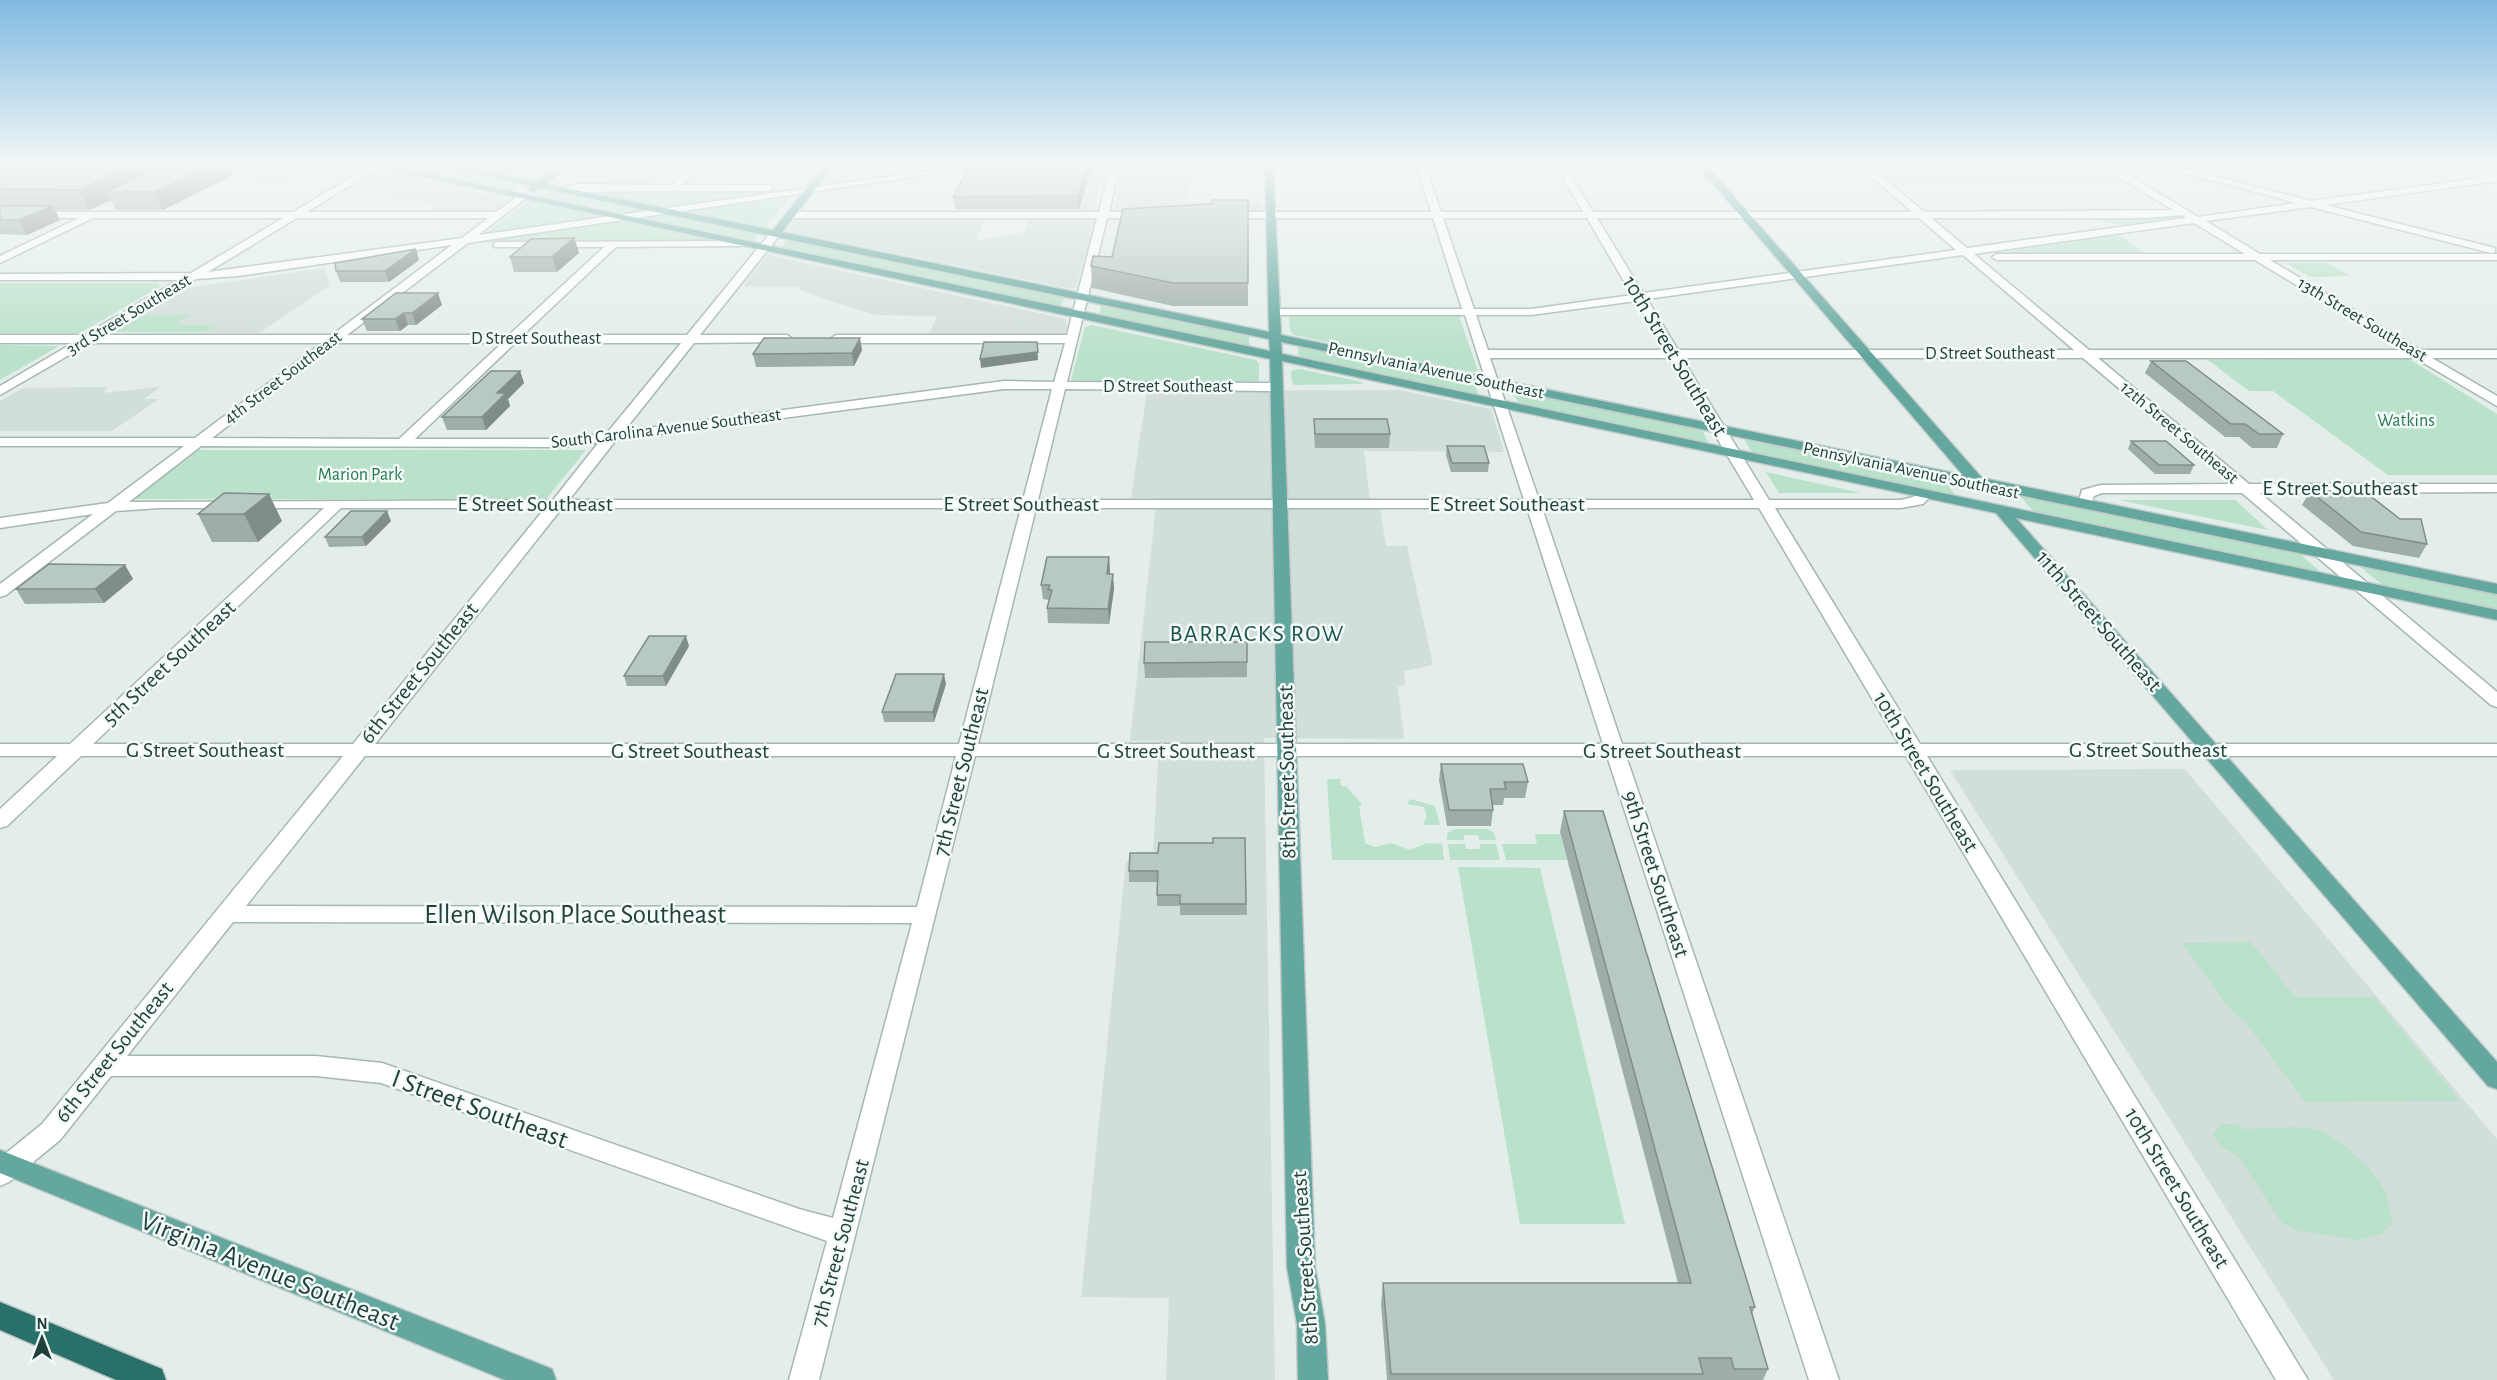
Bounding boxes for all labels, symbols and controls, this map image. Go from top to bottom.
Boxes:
street label: 3rd Street Southeast [64,271,194,359]
street label: 10th Street Southeast [1619,272,1731,440]
street label: 13th Street Southeast [2294,274,2430,366]
street label: 4th Street Southeast [221,328,345,428]
street label: D Street Southeast [471,330,601,348]
street label: Pennsylvania Avenue Southeast [1326,339,1546,403]
street label: D Street Southeast [1925,345,2055,363]
street label: D Street Southeast [1103,378,1233,396]
street label: 12th Street Southeast [2116,379,2242,488]
street label: South Carolina Avenue Southeast [550,406,782,452]
park label: Watkins [2377,412,2435,430]
street label: Pennsylvania Avenue Southeast [1801,439,2021,503]
park label: Marion Park [318,466,403,484]
street label: E Street Southeast [2262,477,2418,499]
street label: E Street Southeast [457,493,613,515]
street label: E Street Southeast [943,493,1099,515]
street label: E Street Southeast [1429,493,1585,515]
street label: 11th Street Southeast [2032,546,2166,696]
street label: 5th Street Southeast [98,596,240,730]
street label: 6th Street Southeast [356,599,482,747]
district label: BARRACKS ROW [1169,622,1345,646]
street label: 8th Street Southeast [1274,685,1300,859]
street label: 7th Street Southeast [929,686,993,858]
street label: 10th Street Southeast [1870,688,1982,856]
street label: G Street Southeast [126,739,284,761]
street label: G Street Southeast [2069,739,2227,761]
street label: G Street Southeast [611,740,769,762]
street label: G Street Southeast [1097,740,1255,762]
street label: G Street Southeast [1583,740,1741,762]
street label: 9th Street Southeast [1619,788,1693,960]
street label: Ellen Wilson Place Southeast [424,901,726,928]
street label: 6th Street Southeast [51,978,177,1126]
street label: I Street Southeast [388,1065,572,1153]
street label: 10th Street Southeast [2121,1104,2233,1272]
street label: 7th Street Southeast [807,1157,873,1329]
street label: 8th Street Southeast [1288,1171,1322,1345]
street label: Virginia Avenue Southeast [137,1207,403,1335]
north arrow [12,1308,72,1368]
text: N [36,1316,48,1332]

